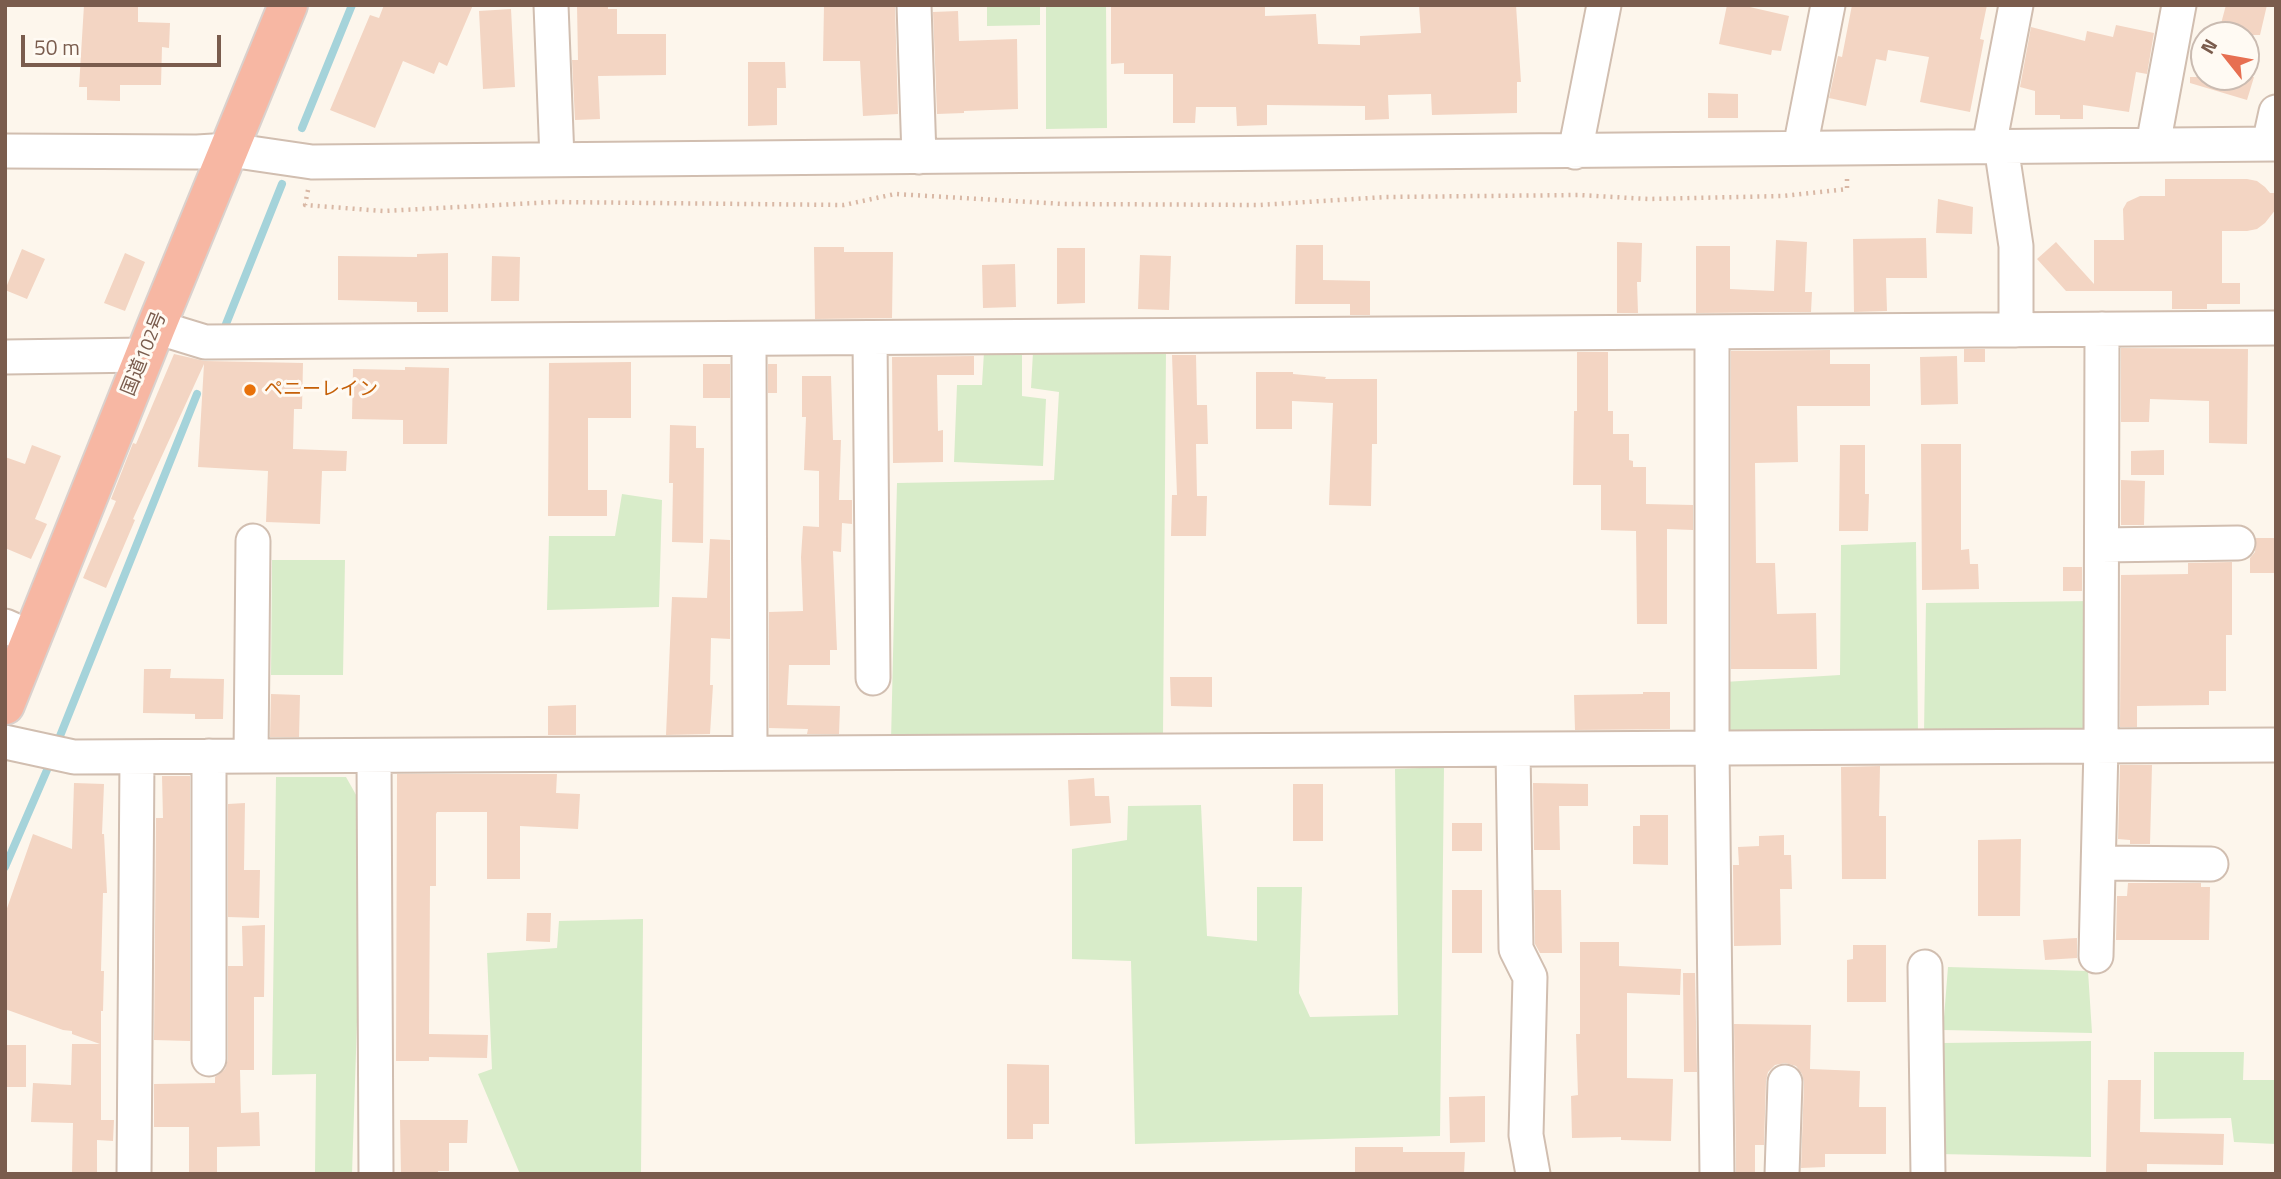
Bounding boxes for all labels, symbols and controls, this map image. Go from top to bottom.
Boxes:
scale bar [24,21,224,65]
north arrow [2190,21,2260,91]
text: 50 m [34,31,80,63]
text: N [2192,33,2224,59]
street label: 国道102号 [118,309,172,399]
place label: ペニーレイン [264,379,378,401]
marker: ペニーレイン [242,382,258,398]

